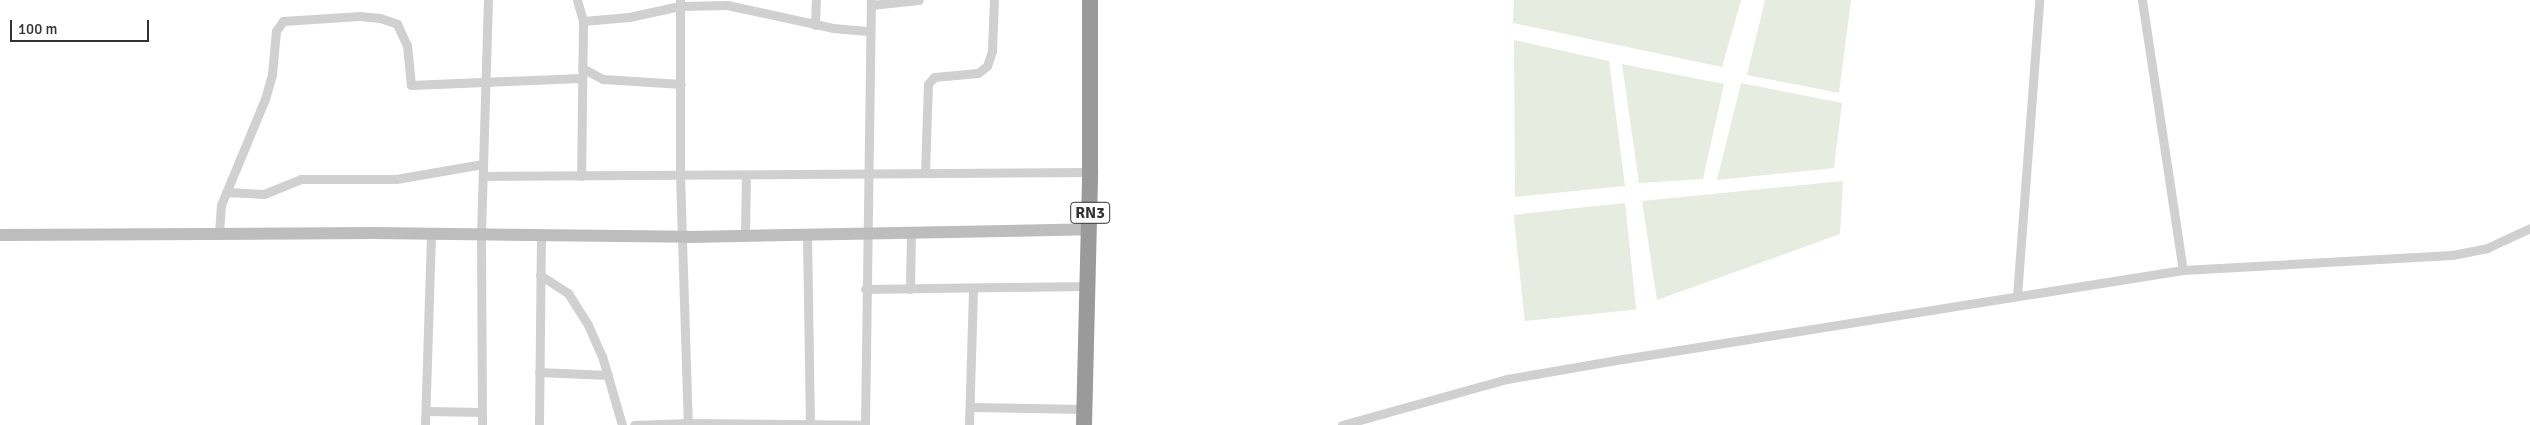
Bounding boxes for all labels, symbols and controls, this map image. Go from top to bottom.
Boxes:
scale bar [12,10,151,42]
text: 100 m [18,20,58,38]
road number: RN3 [1070,200,1110,227]

